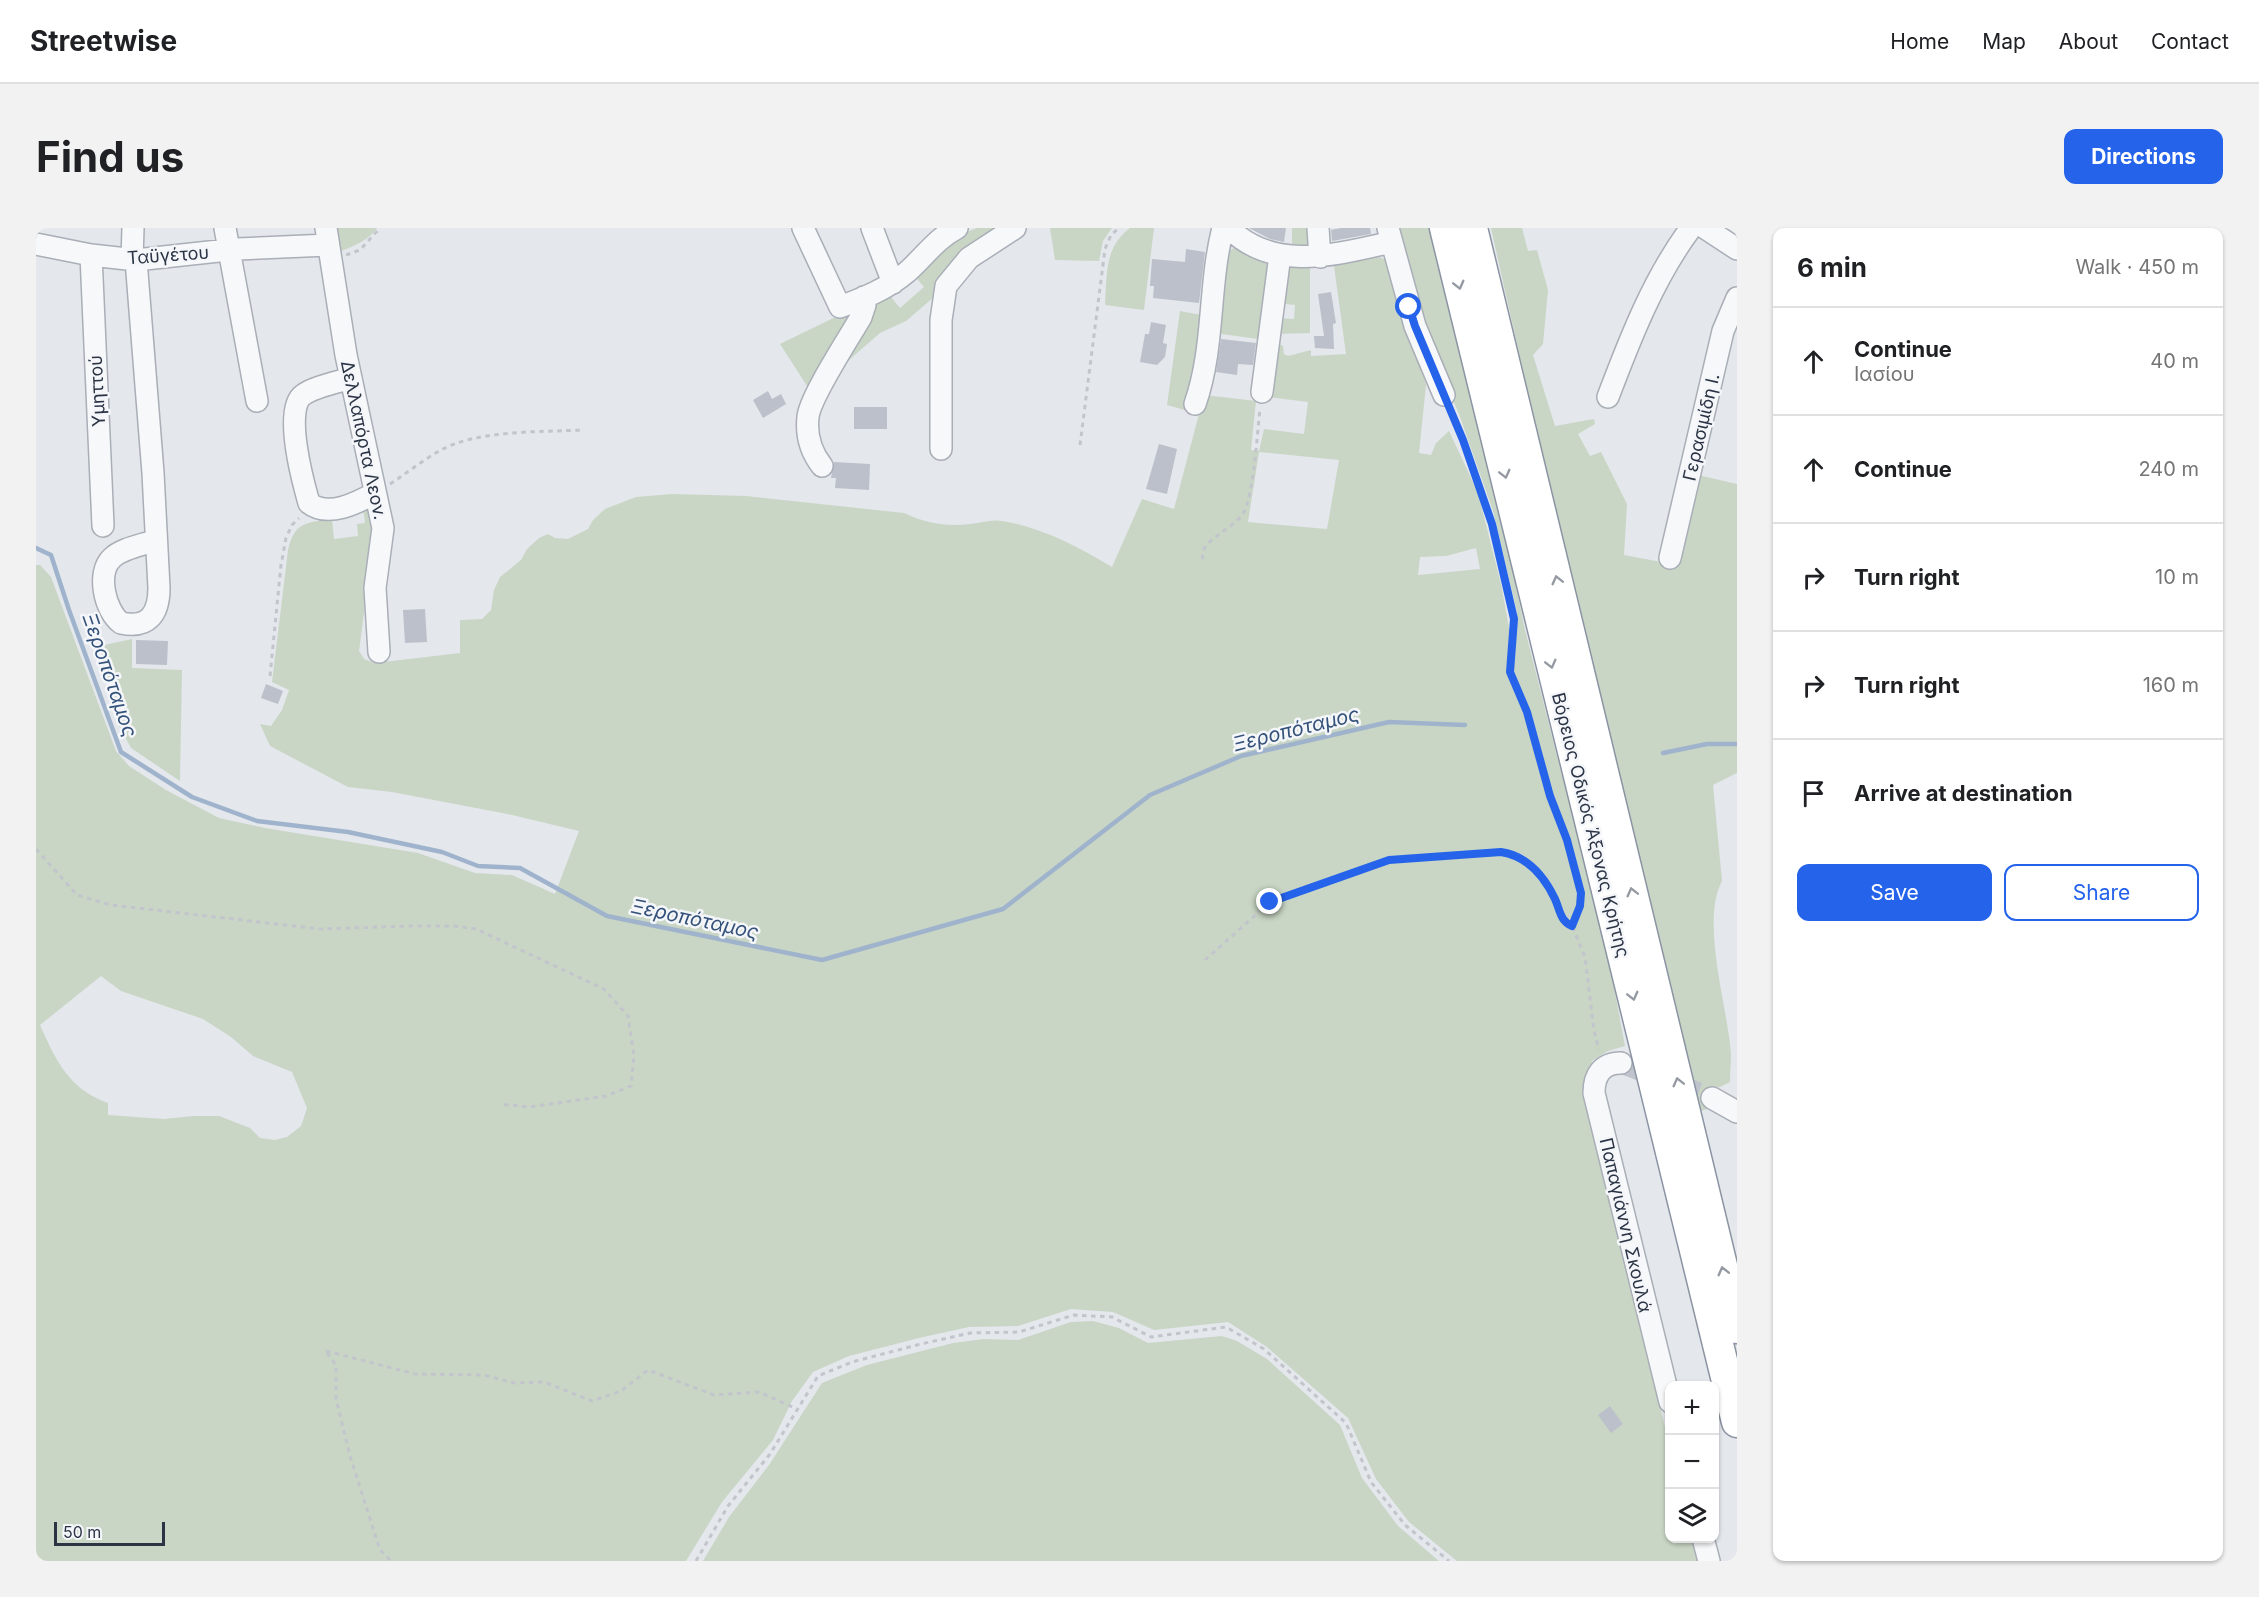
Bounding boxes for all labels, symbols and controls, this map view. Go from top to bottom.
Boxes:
text: Streetwise [30,24,177,58]
text: Home [1890,29,1949,54]
text: Map [1982,29,2026,54]
text: About [2059,29,2118,54]
text: Contact [2151,29,2229,54]
button: Directions [2064,129,2223,184]
text: Find us [36,131,184,182]
street label: Ταϋγέτου [126,242,210,268]
text: 6 min [1797,252,1867,283]
text: Walk · 450 m [2075,255,2199,279]
one-way arrow [1451,280,1464,290]
route start [1395,293,1421,319]
text: Continue [1854,336,1952,362]
icon: ahead [1797,345,1830,378]
text: 40 m [2150,349,2199,373]
street label: Υμηττού [85,355,109,427]
street label: Δελλαπόρτα Λεον. [337,359,391,521]
text: Ιασίου [1854,362,1914,386]
street label: Γερασιμίδη Ι. [1678,371,1724,483]
icon: ahead [1797,453,1830,486]
text: Continue [1854,456,1952,482]
text: 240 m [2138,457,2199,481]
one-way arrow [1497,469,1510,479]
icon: right [1797,561,1830,594]
text: Turn right [1854,564,1960,590]
text: 10 m [2155,565,2199,589]
one-way arrow [1551,575,1564,585]
water label: Ξεροπόταμος [78,610,142,740]
one-way arrow [1544,658,1557,668]
icon: right [1797,669,1830,702]
text: Turn right [1854,672,1960,698]
text: 160 m [2143,673,2199,697]
street label: Βόρειος Οδικός Άξονας Κρήτης [1548,690,1634,960]
water label: Ξεροπόταμος [1230,702,1362,756]
icon: arrive [1797,777,1830,810]
text: Arrive at destination [1854,780,2073,806]
button: Save [1797,864,1992,921]
button: Share [2004,864,2199,921]
one-way arrow [1627,887,1640,897]
route end [1256,888,1282,914]
water label: Ξεροπόταμος [629,894,761,944]
one-way arrow [1625,991,1638,1001]
one-way arrow [1672,1077,1685,1087]
street label: Παπαγιάννη Σκουλά [1596,1136,1656,1314]
one-way arrow [1718,1266,1731,1276]
map controls [1665,1381,1719,1543]
button: + [1665,1381,1719,1435]
button: − [1665,1435,1719,1489]
button: layers [1665,1489,1719,1543]
scale bar [54,1519,165,1546]
text: 50 m [63,1522,101,1542]

